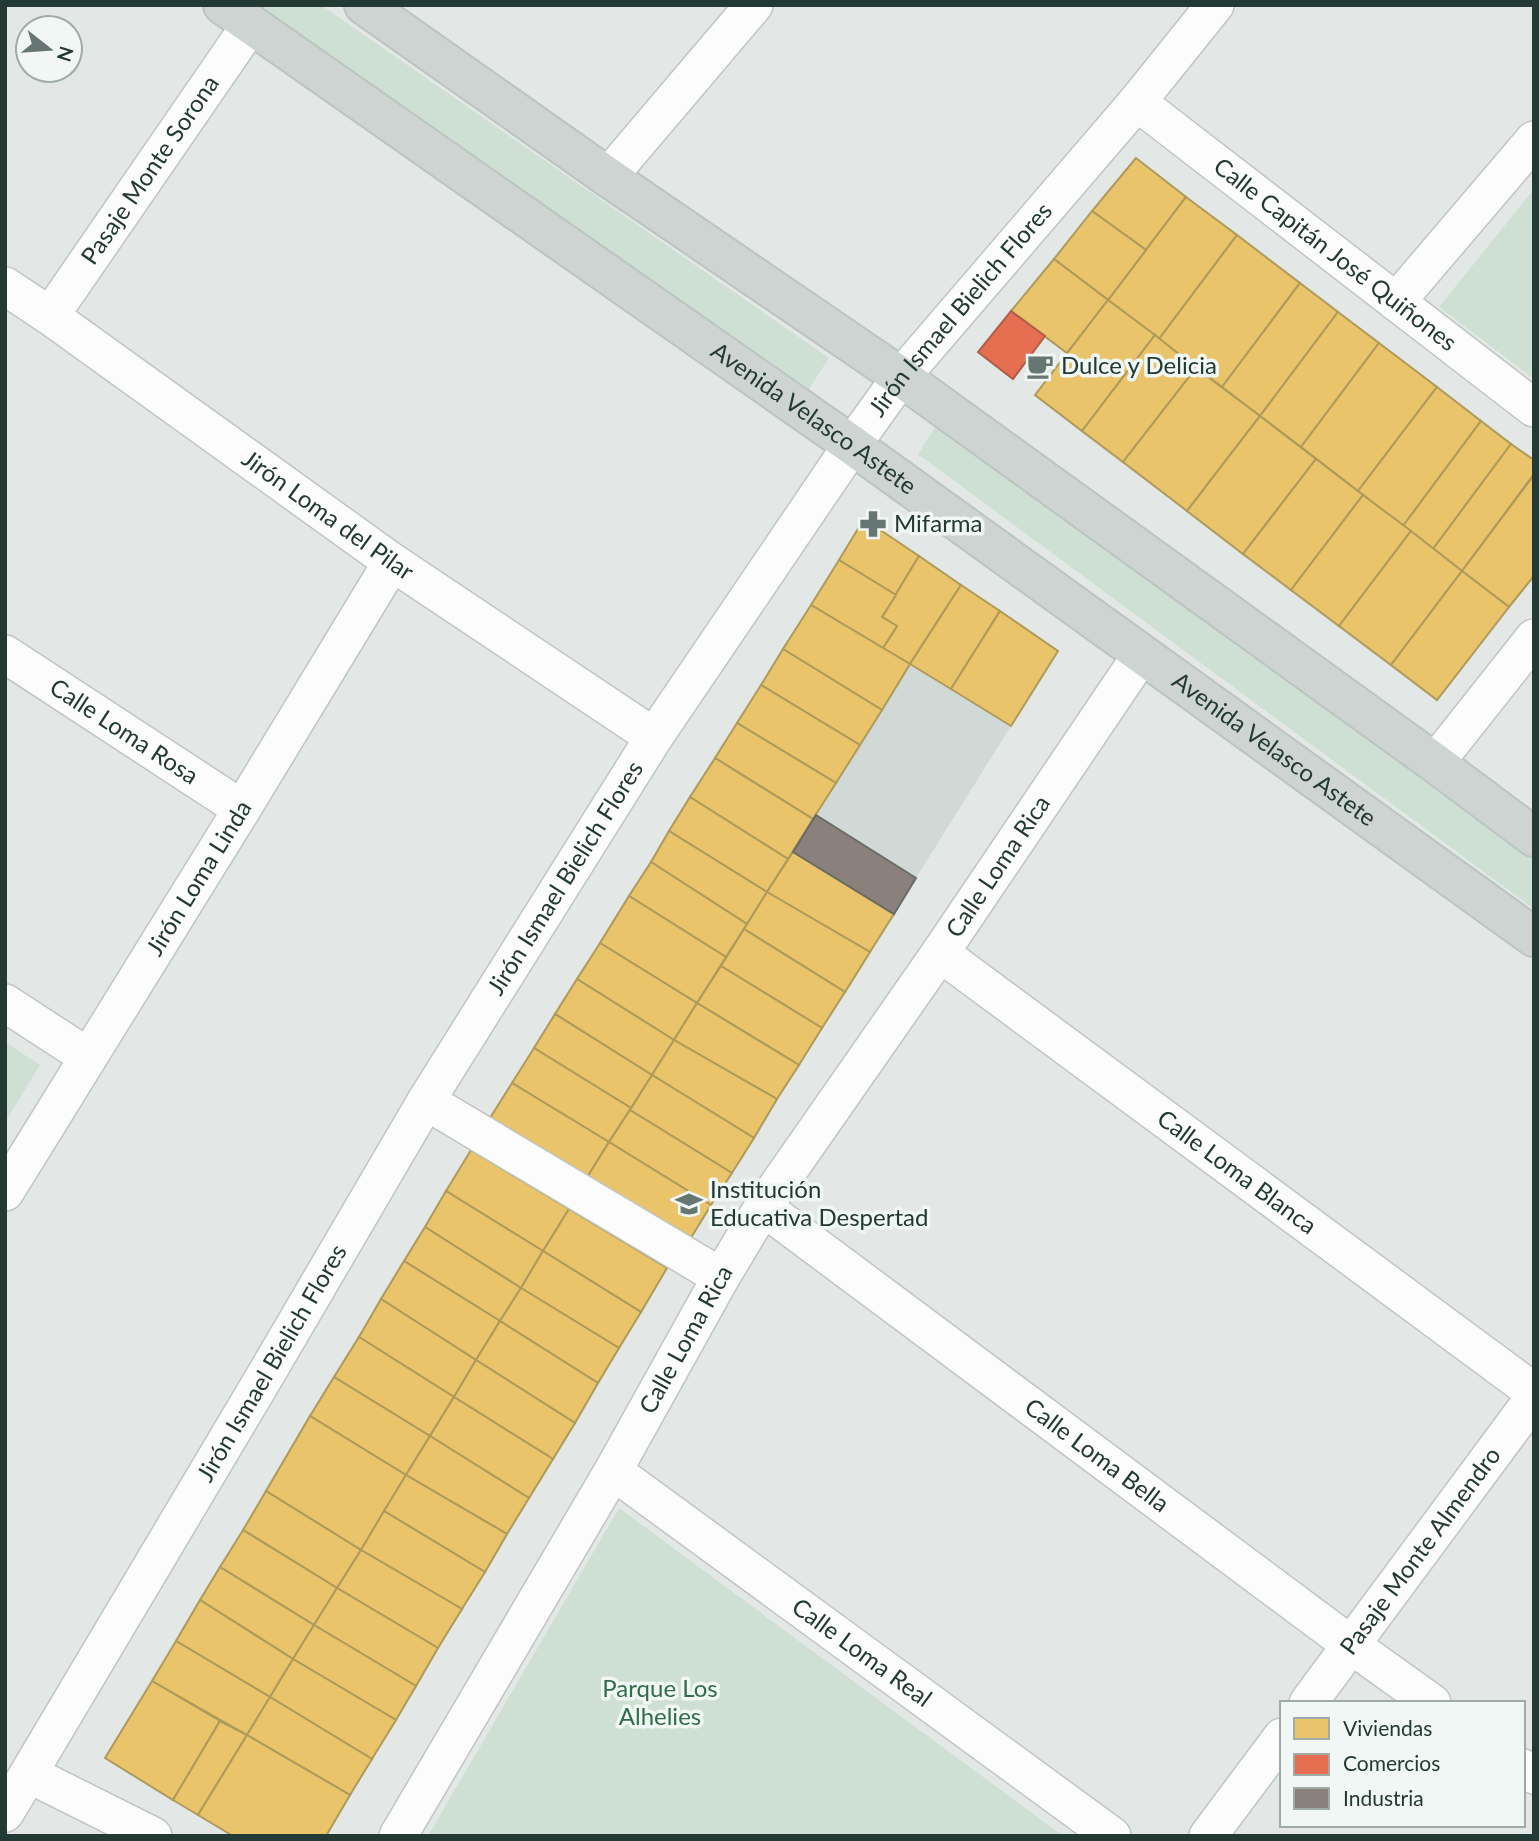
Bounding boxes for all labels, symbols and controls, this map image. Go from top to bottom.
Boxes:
north arrow [14,14,84,84]
text: N [53,44,79,64]
street label: Pasaje Monte Sorona [74,69,224,269]
street label: Calle Capitán José Quiñones [1209,151,1463,356]
street label: Jirón Ismael Bielich Flores [861,196,1057,421]
street label: Avenida Velasco Astete [706,335,923,500]
place label: Dulce y Delicia [1061,350,1217,379]
cafe icon: Dulce y Delicia [1025,351,1055,381]
street label: Jirón Loma del Pilar [237,443,420,586]
place label: Mifarma [894,508,983,537]
pharmacy icon: Mifarma [858,509,888,539]
street label: Avenida Velasco Astete [1167,665,1382,831]
street label: Calle Loma Rosa [45,671,204,789]
street label: Jirón Ismael Bielich Flores [480,755,648,1000]
street label: Calle Loma Rica [939,789,1055,942]
street label: Jirón Loma Linda [139,795,257,960]
street label: Calle Loma Blanca [1152,1103,1323,1239]
place label: Institución Educativa Despertad [710,1174,928,1231]
school or university icon: Institución Educativa Despertad [674,1189,704,1219]
street label: Jirón Ismael Bielich Flores [190,1239,352,1486]
street label: Calle Loma Rica [632,1259,738,1418]
street label: Calle Loma Bella [1020,1391,1175,1517]
street label: Pasaje Monte Almendro [1333,1441,1506,1660]
street label: Calle Loma Real [787,1591,938,1712]
park label: Parque Los Alhelies [602,1673,718,1730]
legend [1280,1701,1525,1827]
text: Viviendas [1343,1715,1432,1740]
text: Comercios [1343,1750,1440,1775]
text: Industria [1343,1785,1424,1810]

